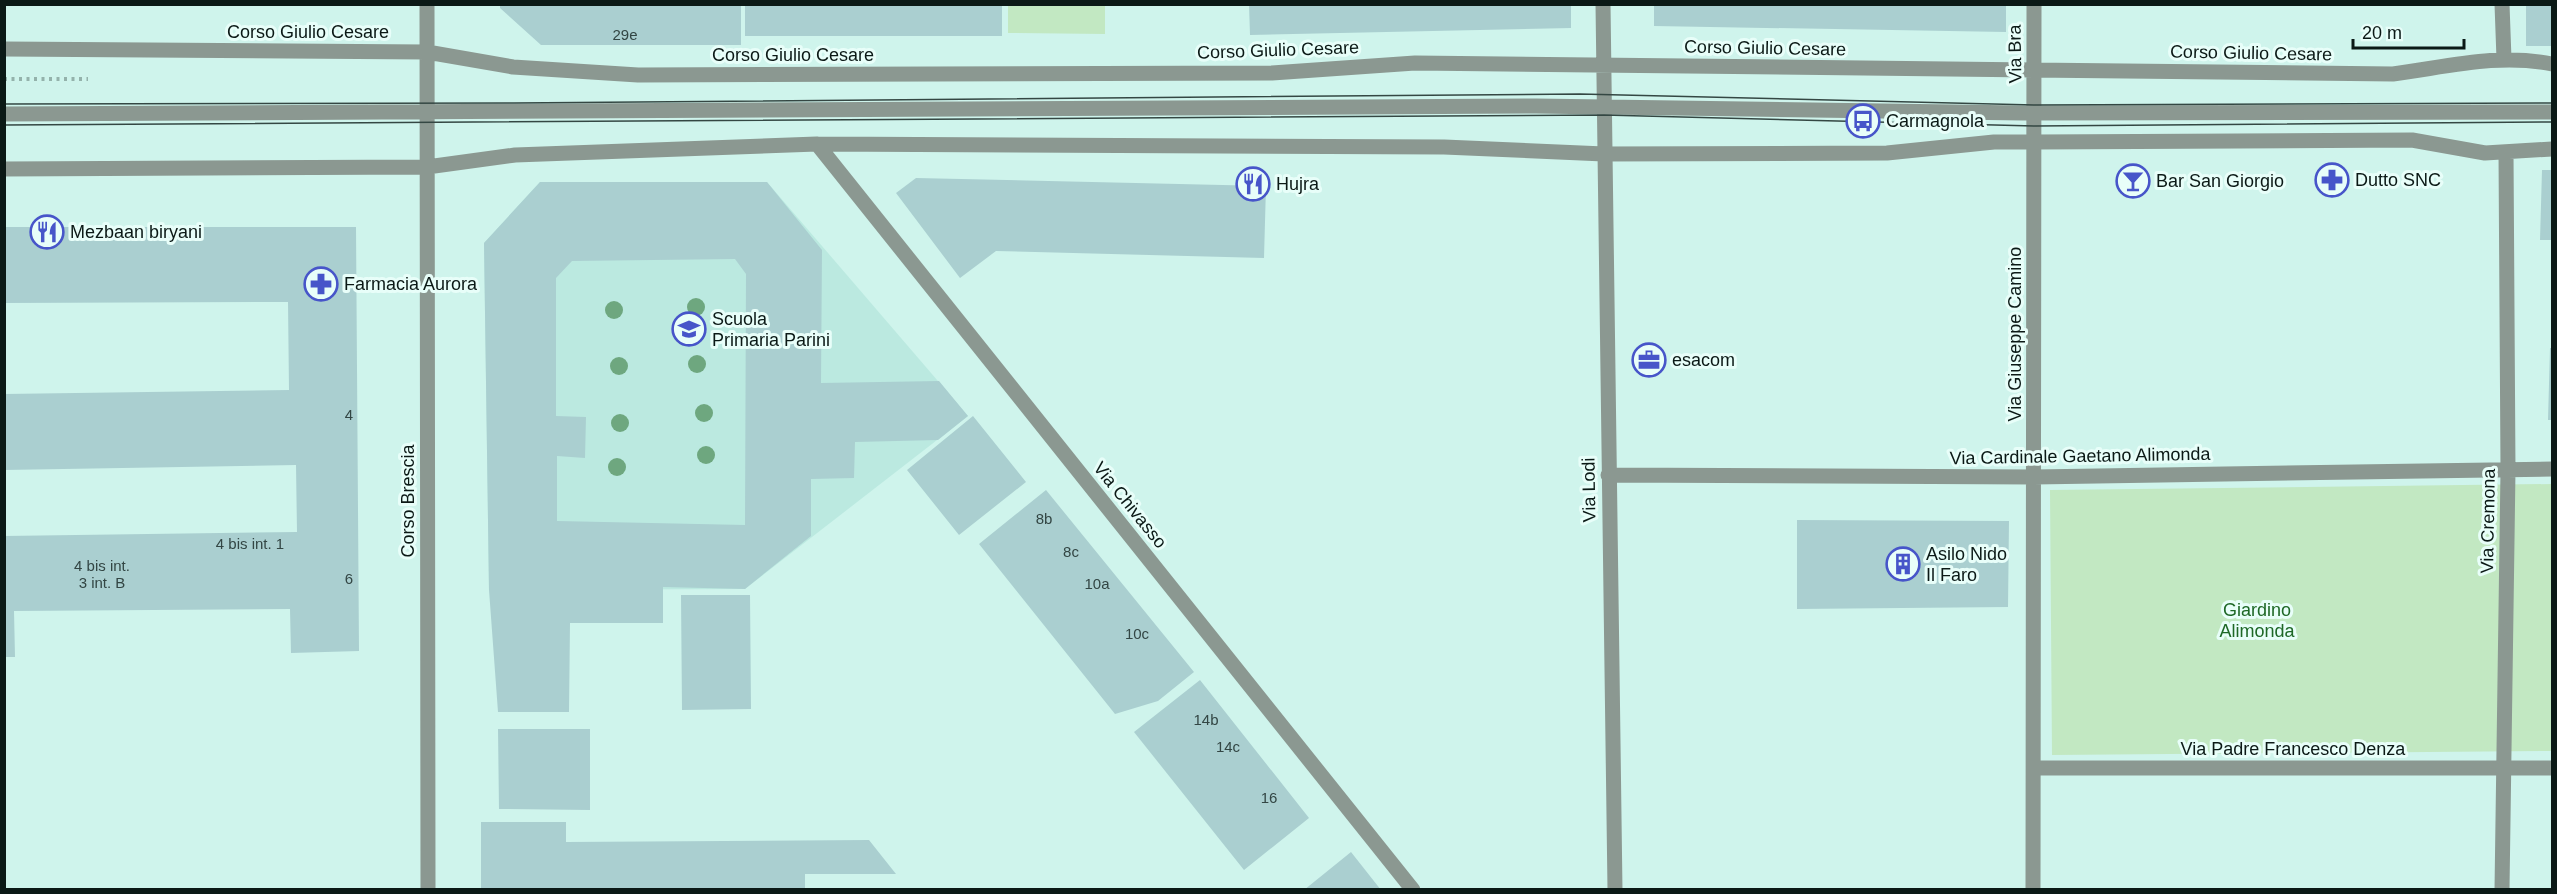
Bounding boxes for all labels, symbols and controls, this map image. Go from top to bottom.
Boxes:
scale bar [2353,12,2464,50]
street label: Corso Giulio Cesare [227,22,389,42]
street label: Via Bra [2004,23,2026,84]
text: 20 m [2362,23,2402,43]
house number: 29e [612,26,638,43]
street label: Corso Giulio Cesare [1197,37,1359,63]
street label: Corso Giulio Cesare [1684,37,1846,59]
street label: Corso Giulio Cesare [2170,42,2332,64]
street label: Corso Giulio Cesare [712,45,874,65]
bus stop icon: Carmagnola [1845,103,1881,139]
place label: Carmagnola [1886,111,1985,131]
pharmacy icon: Dutto SNC [2314,162,2350,198]
bar icon: Bar San Giorgio [2115,163,2151,199]
restaurant icon: Hujra [1235,166,1271,202]
place label: Dutto SNC [2355,170,2441,190]
place label: Bar San Giorgio [2156,171,2284,191]
place label: Hujra [1276,174,1320,194]
restaurant icon: Mezbaan biryani [29,214,65,250]
place label: Mezbaan biryani [70,222,202,242]
street label: Via Giuseppe Camino [2005,247,2025,421]
pharmacy icon: Farmacia Aurora [303,266,339,302]
place label: Farmacia Aurora [344,274,478,294]
place label: Scuola Primaria Parini [712,309,830,350]
school or university icon: Scuola Primaria Parini [671,311,707,347]
office icon: esacom [1631,342,1667,378]
place label: esacom [1672,350,1735,370]
house number: 4 [345,406,353,423]
street label: Corso Brescia [398,443,418,558]
street label: Via Cardinale Gaetano Alimonda [1949,444,2212,468]
street label: Via Lodi [1578,457,1600,523]
street label: Via Chivasso [1089,458,1171,552]
street label: Via Cremona [2477,467,2499,574]
house number: 8b [1036,510,1052,527]
house number: 4 bis int. 1 [216,535,284,552]
house number: 8c [1063,543,1079,560]
place label: Asilo Nido Il Faro [1926,544,2007,585]
building icon: Asilo Nido Il Faro [1885,546,1921,582]
house number: 4 bis int. 3 int. B [74,557,130,591]
house number: 6 [345,570,353,587]
house number: 10a [1084,575,1110,592]
park label: Giardino Alimonda [2219,600,2296,641]
house number: 10c [1125,625,1150,642]
house number: 14b [1193,711,1219,728]
house number: 14c [1216,738,1241,755]
street label: Via Padre Francesco Denza [2181,739,2406,759]
house number: 16 [1261,789,1277,806]

